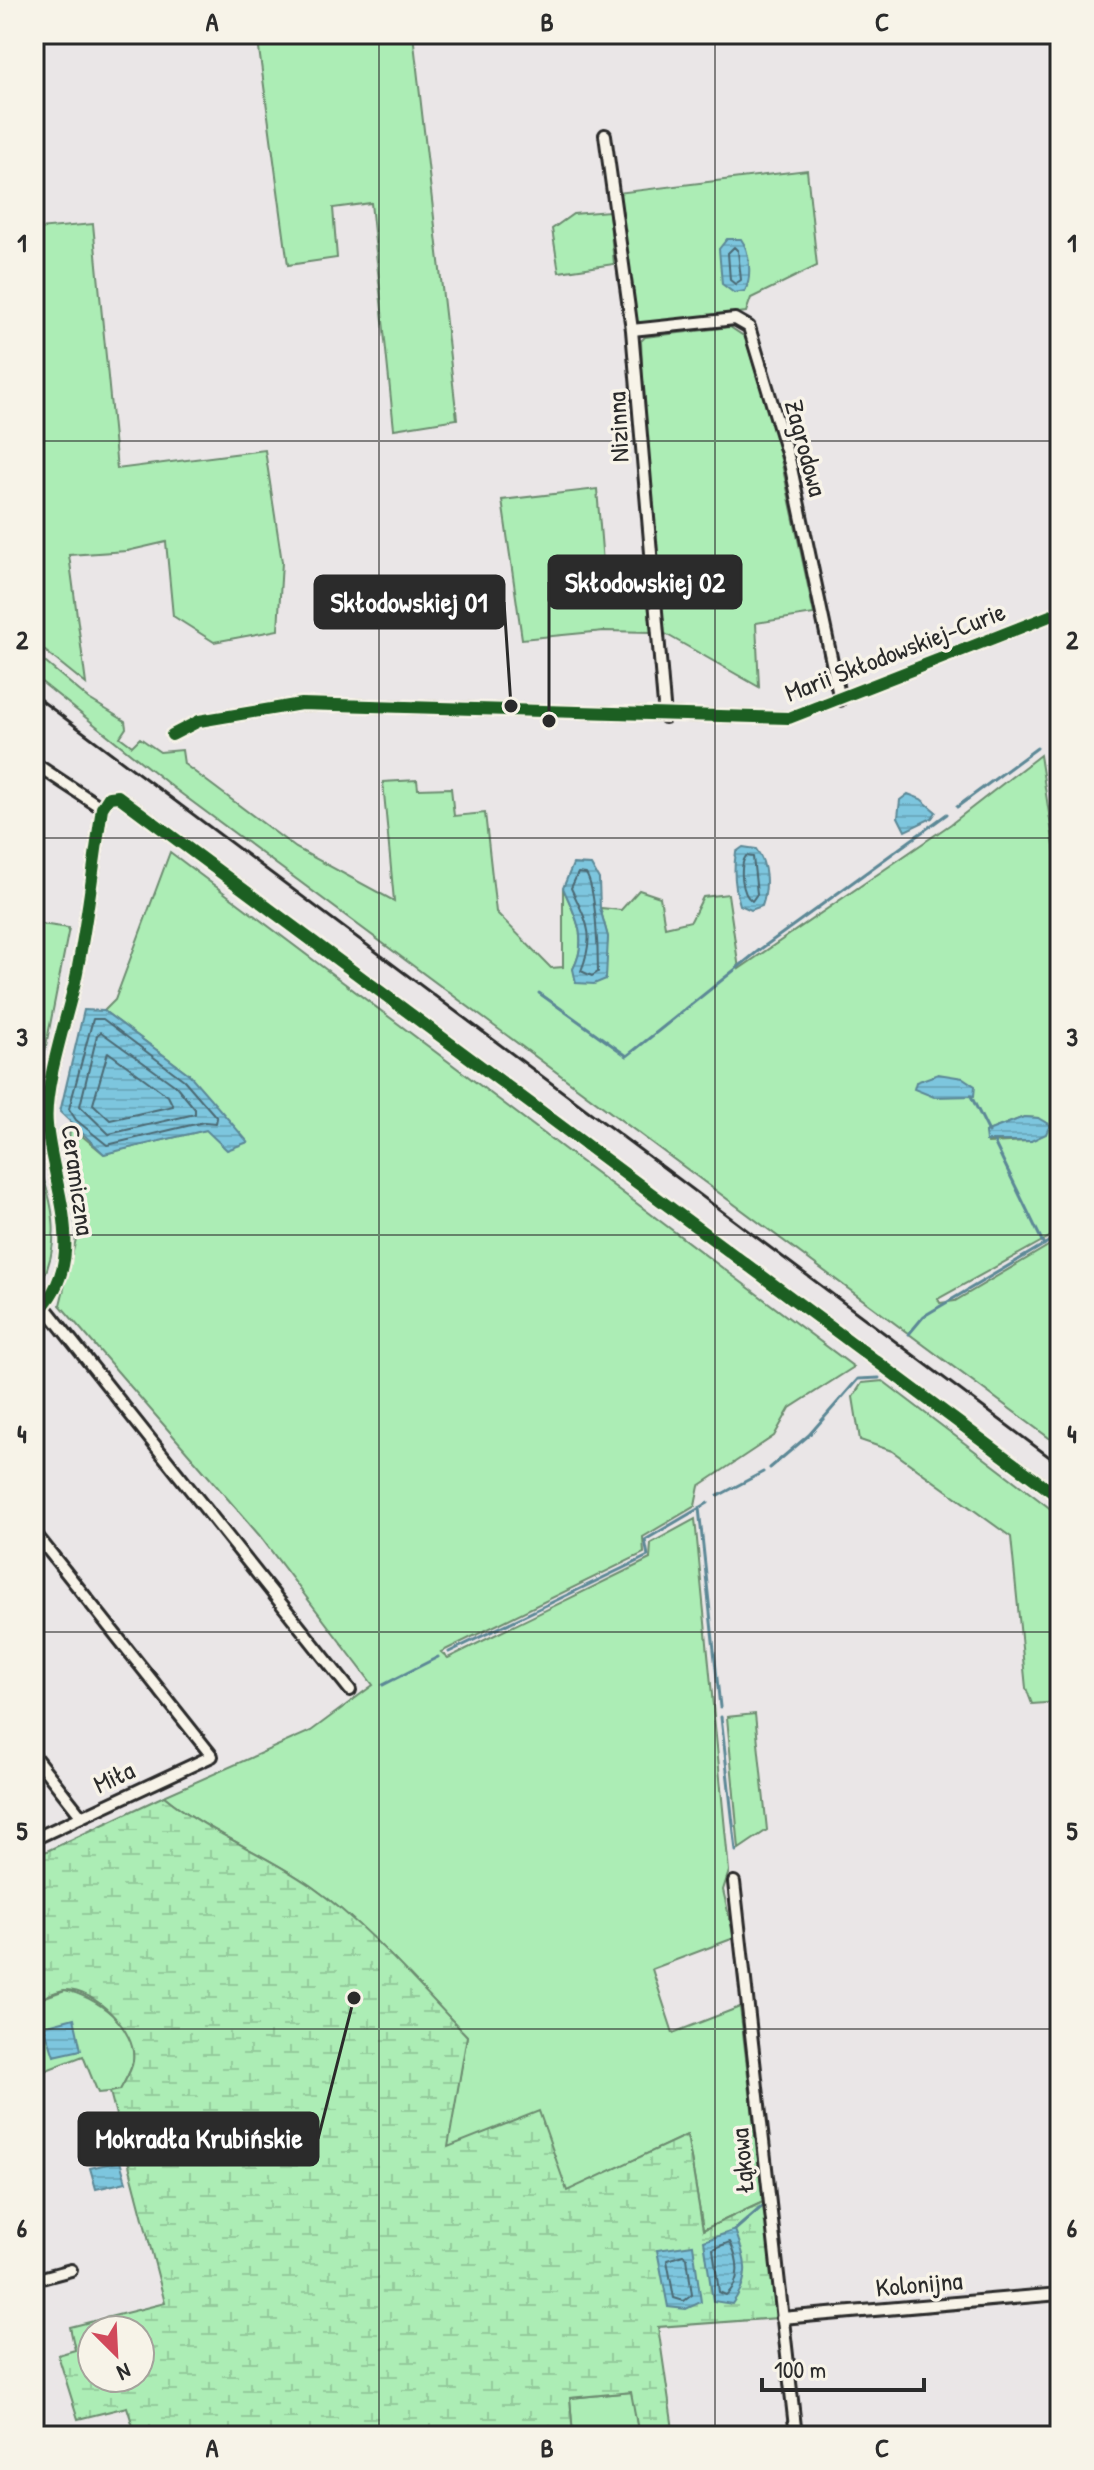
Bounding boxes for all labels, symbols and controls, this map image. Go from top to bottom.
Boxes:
text: A [206,4,219,39]
text: B [540,4,554,39]
text: C [875,4,889,39]
text: 1 [17,225,27,260]
text: 1 [1067,225,1077,260]
street label: Nizinna [598,391,637,463]
street label: Zagrodowa [777,396,836,500]
callout: Skłodowskiej 02 [549,556,741,608]
text: Skłodowskiej 02 [565,563,726,601]
callout: Skłodowskiej 01 [315,576,504,628]
text: Skłodowskiej 01 [330,583,488,621]
street label: Marii Skłodowskiej-Curie [780,593,1010,710]
text: 2 [16,622,29,657]
text: 2 [1066,622,1079,657]
text: 3 [16,1019,28,1054]
text: 3 [1066,1019,1078,1054]
street label: Ceramiczna [53,1122,104,1238]
text: 4 [17,1416,27,1451]
text: 4 [1067,1416,1077,1451]
street label: Miła [88,1752,140,1801]
text: 5 [17,1813,28,1848]
text: 5 [1067,1813,1078,1848]
callout: Mokradła Krubińskie [79,2113,318,2165]
text: Mokradła Krubińskie [95,2119,303,2157]
street label: Łąkowa [721,2127,762,2195]
text: 6 [17,2210,28,2245]
text: 6 [1067,2210,1078,2245]
street label: Kolonijna [874,2262,964,2305]
north arrow [76,2314,156,2394]
scale bar [762,2342,924,2392]
text: 100 m [774,2353,826,2385]
text: N [112,2356,136,2388]
text: A [206,2430,219,2465]
text: B [540,2430,554,2465]
text: C [875,2430,889,2465]

